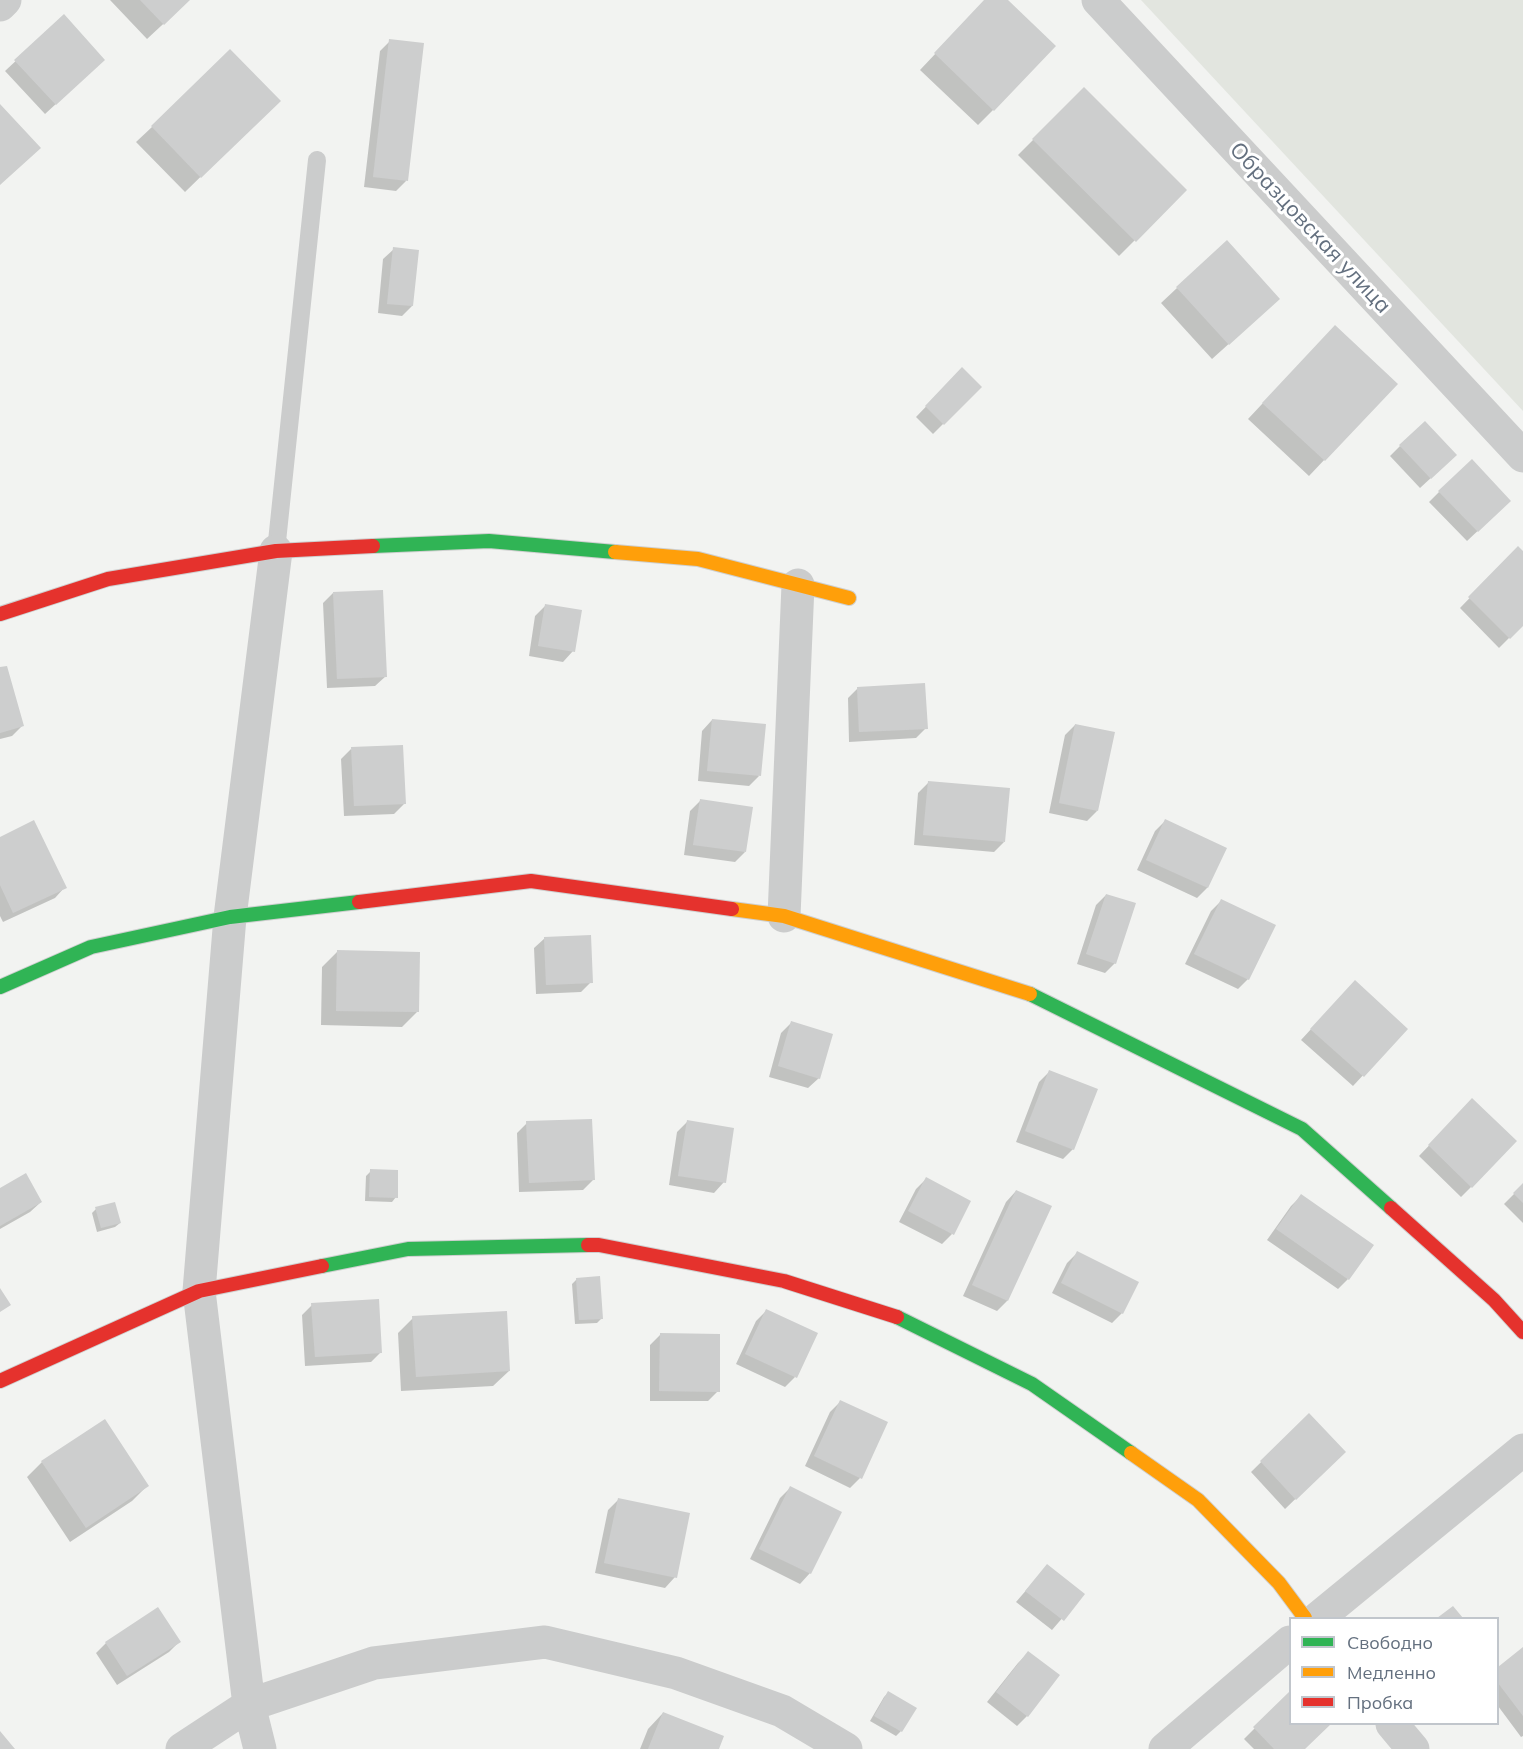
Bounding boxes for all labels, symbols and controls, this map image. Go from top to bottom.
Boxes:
street label: Образцовская улица [1224,137,1396,319]
legend [1289,1617,1499,1725]
text: Свободно [1347,1631,1433,1654]
text: Медленно [1347,1661,1436,1684]
text: Пробка [1347,1691,1413,1714]

